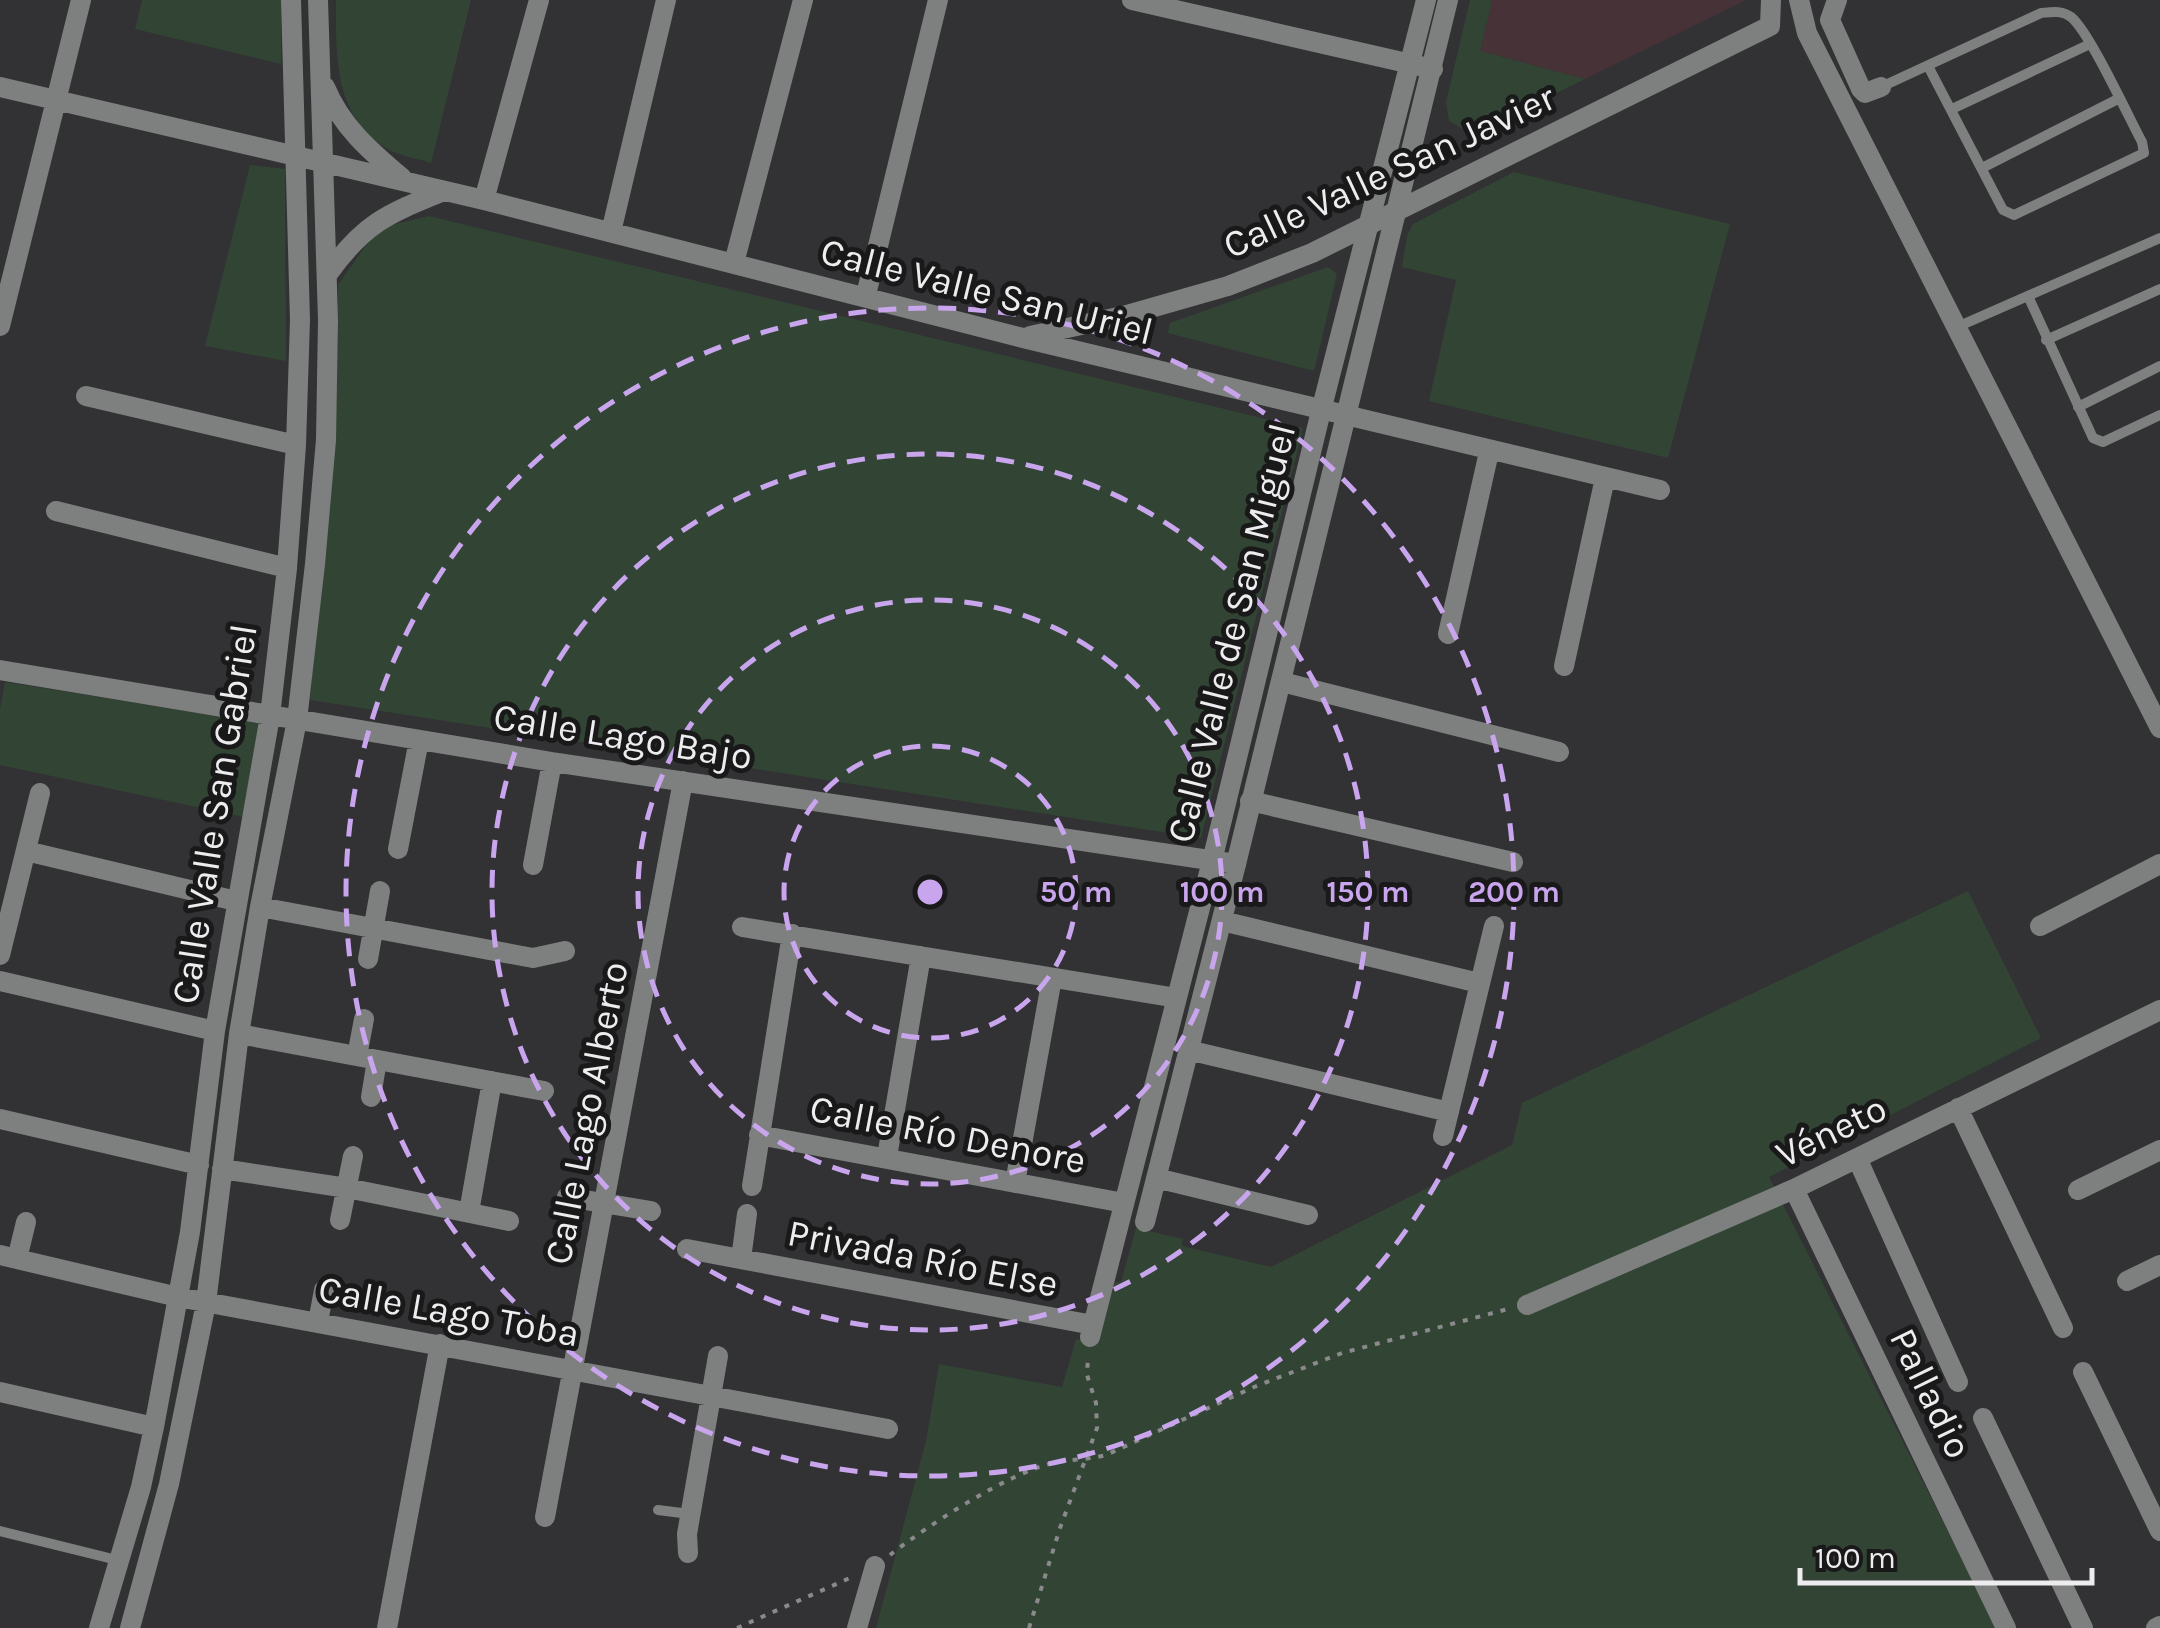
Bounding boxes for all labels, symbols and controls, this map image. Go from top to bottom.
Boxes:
street label: Calle Valle San Javier [1216,75,1562,268]
street label: Calle Valle San Uriel [816,228,1158,355]
street label: Calle Valle de San Miguel [1158,419,1305,847]
street label: Calle Valle San Gabriel [162,621,267,1007]
street label: Calle Lago Bajo [490,694,755,779]
centre of rings [912,874,948,910]
text: 50 m [1040,874,1112,910]
text: 100 m [1180,874,1264,910]
text: 150 m [1326,874,1410,910]
text: 200 m [1468,874,1560,910]
street label: Calle Lago Alberto [535,958,638,1268]
street label: Calle Río Denore [806,1086,1090,1183]
street label: Véneto [1769,1086,1894,1177]
street label: Privada Río Else [784,1210,1062,1307]
street label: Calle Lago Toba [315,1266,583,1357]
street label: Palladio [1880,1321,1981,1465]
scale bar [1800,1523,2092,1585]
text: 100 m [1815,1540,1896,1576]

